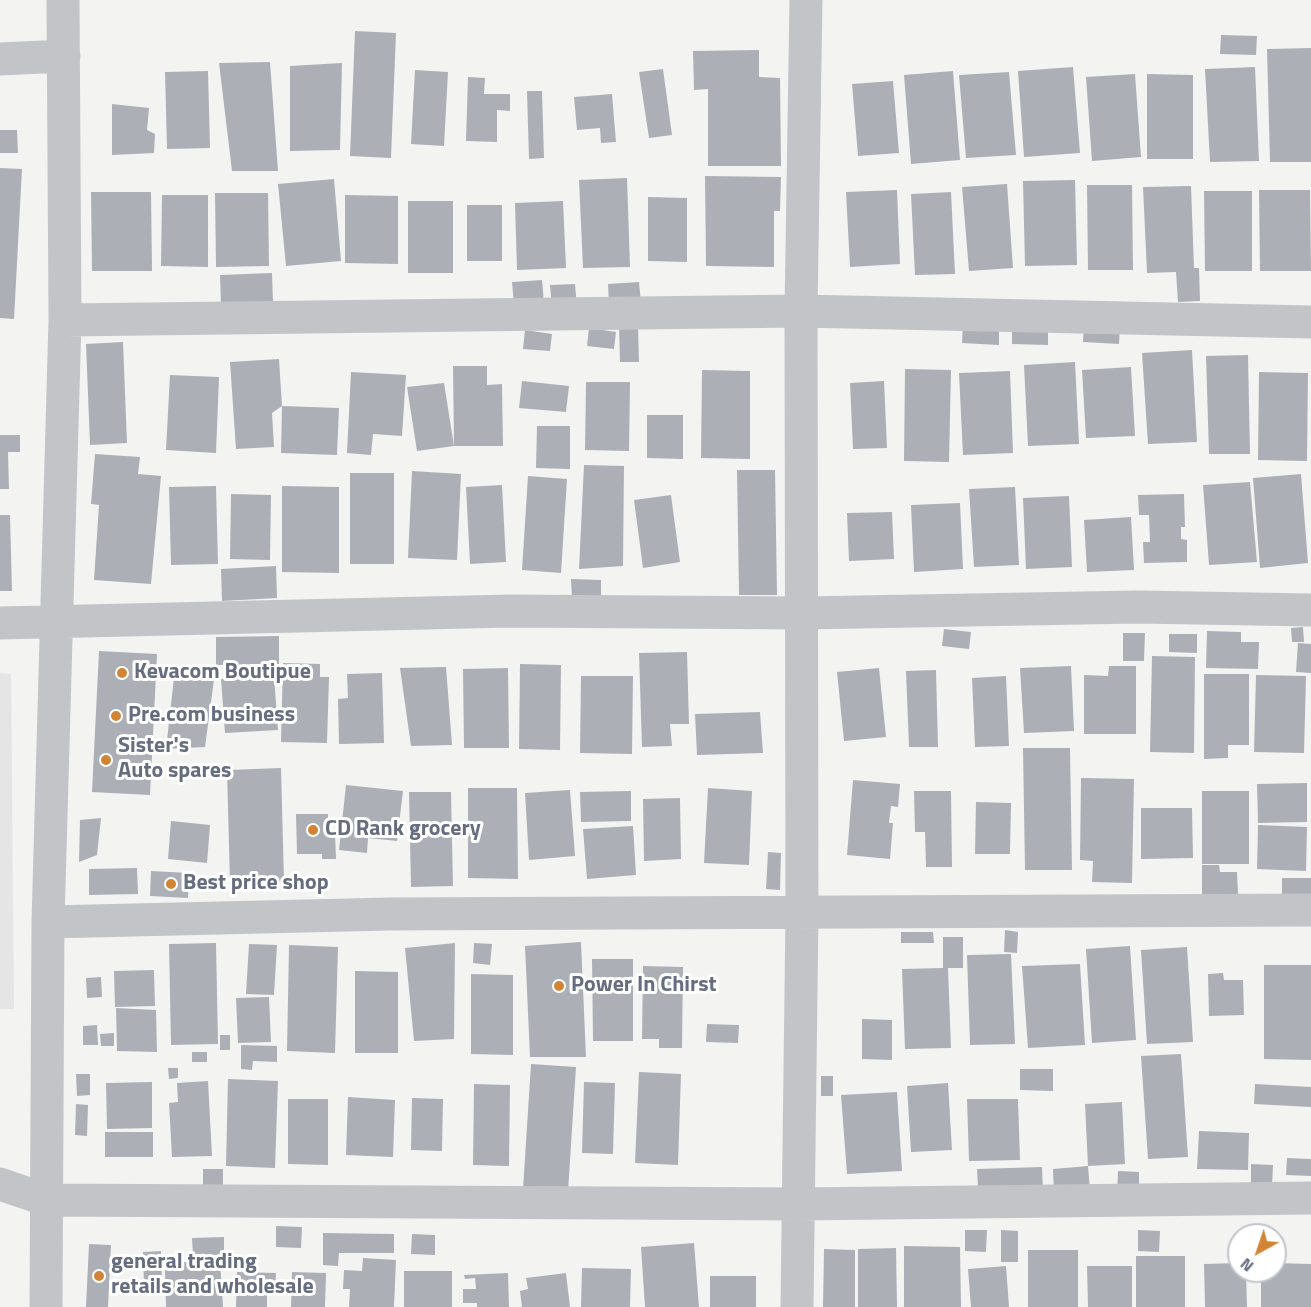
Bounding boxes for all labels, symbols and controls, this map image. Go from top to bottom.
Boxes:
place label: Kevacom Boutipue [134,660,311,686]
marker: Kevacom Boutipue [115,666,129,680]
place label: Pre.com business [128,703,295,729]
marker: Pre.com business [109,709,123,723]
place label: Sister's Auto spares [118,734,231,786]
marker: Sister's Auto spares [99,753,113,767]
place label: CD Rank grocery [325,817,481,843]
marker: CD Rank grocery [306,823,320,837]
place label: Best price shop [183,871,329,897]
marker: Best price shop [164,877,178,891]
place label: Power In Chirst [571,973,717,999]
marker: Power In Chirst [552,979,566,993]
north arrow [1227,1223,1287,1283]
place label: general trading retails and wholesale [111,1250,314,1302]
text: N [1235,1252,1259,1278]
marker: general trading retails and wholesale [92,1269,106,1283]

